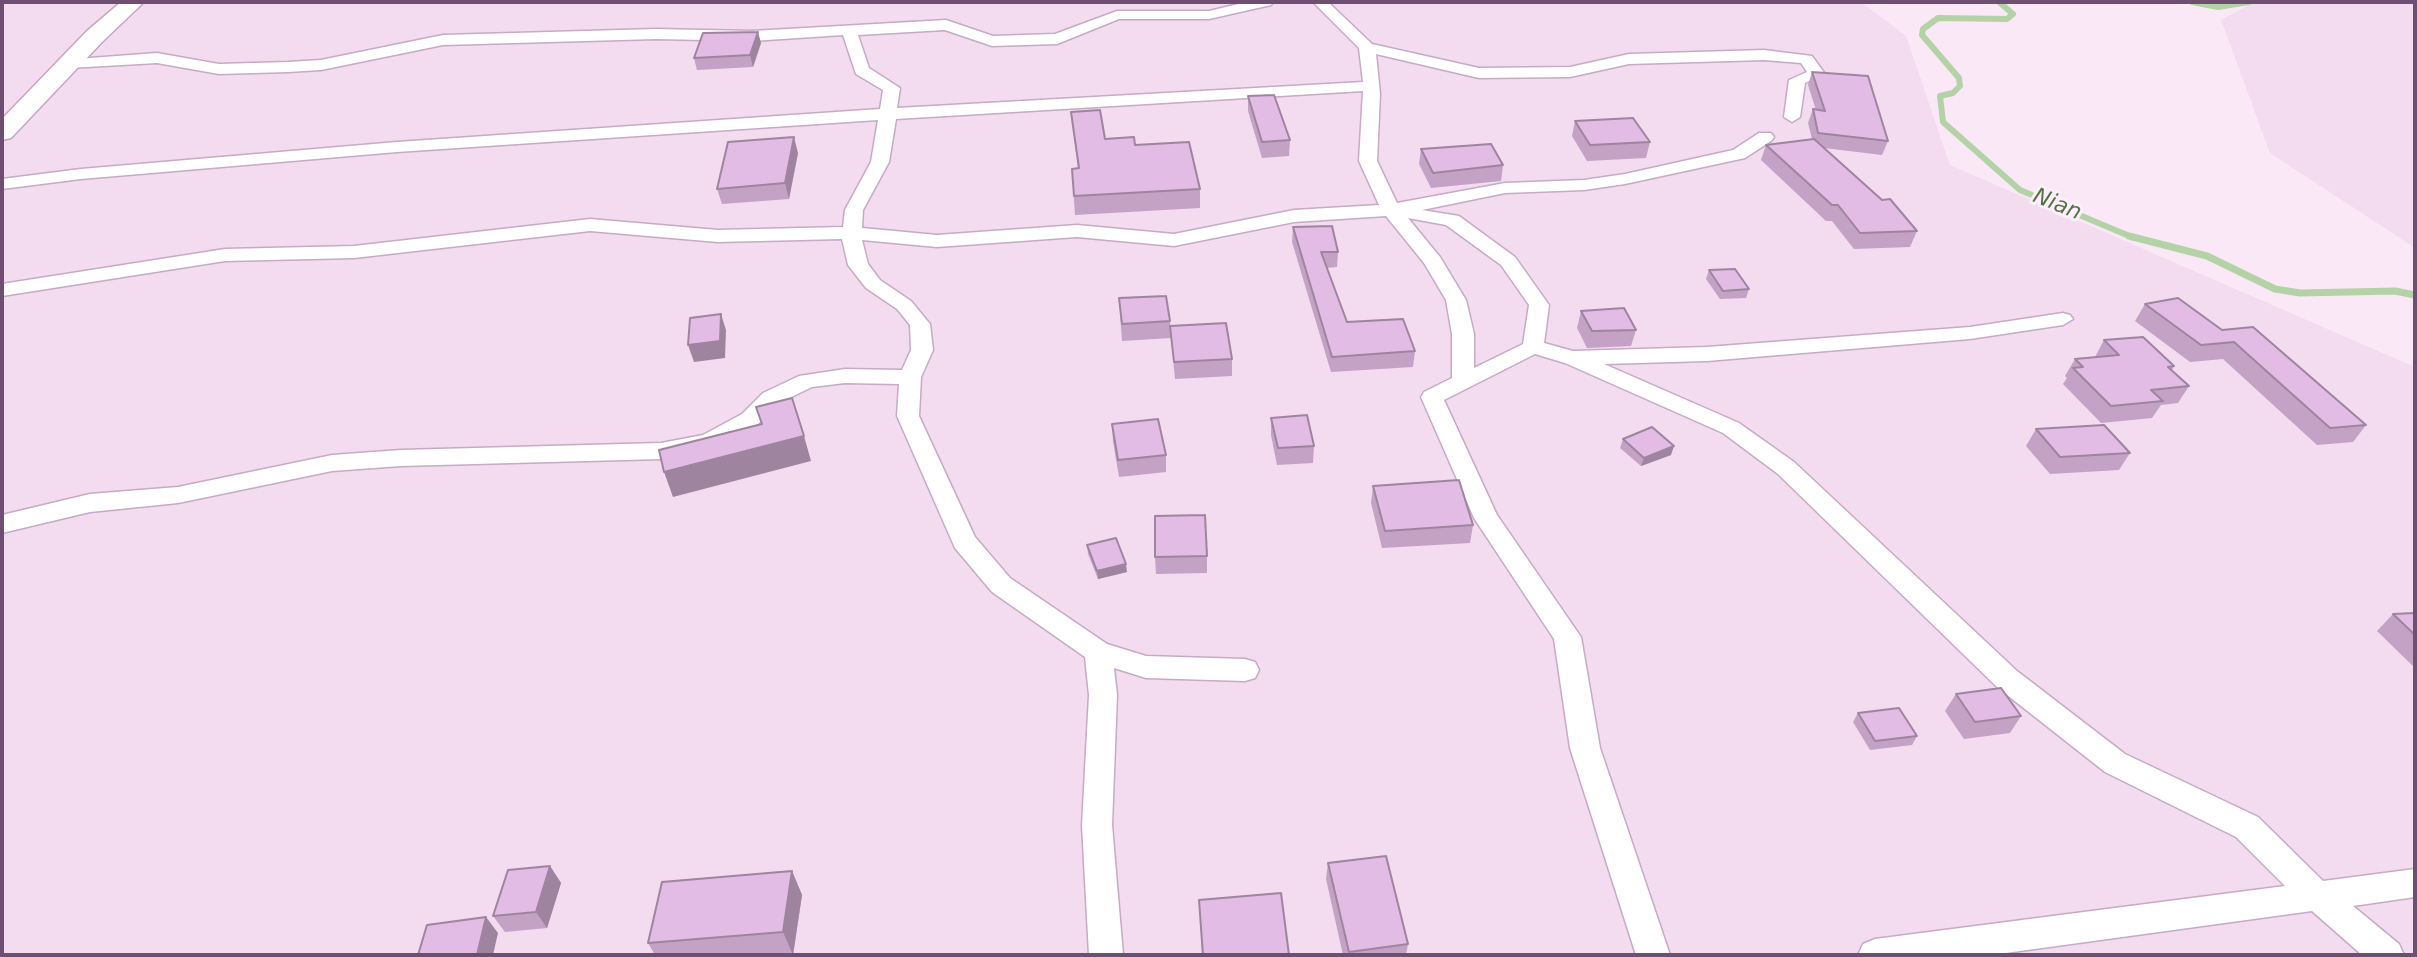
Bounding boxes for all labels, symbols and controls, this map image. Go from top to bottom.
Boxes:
water label: Nian [2029,183,2085,227]

